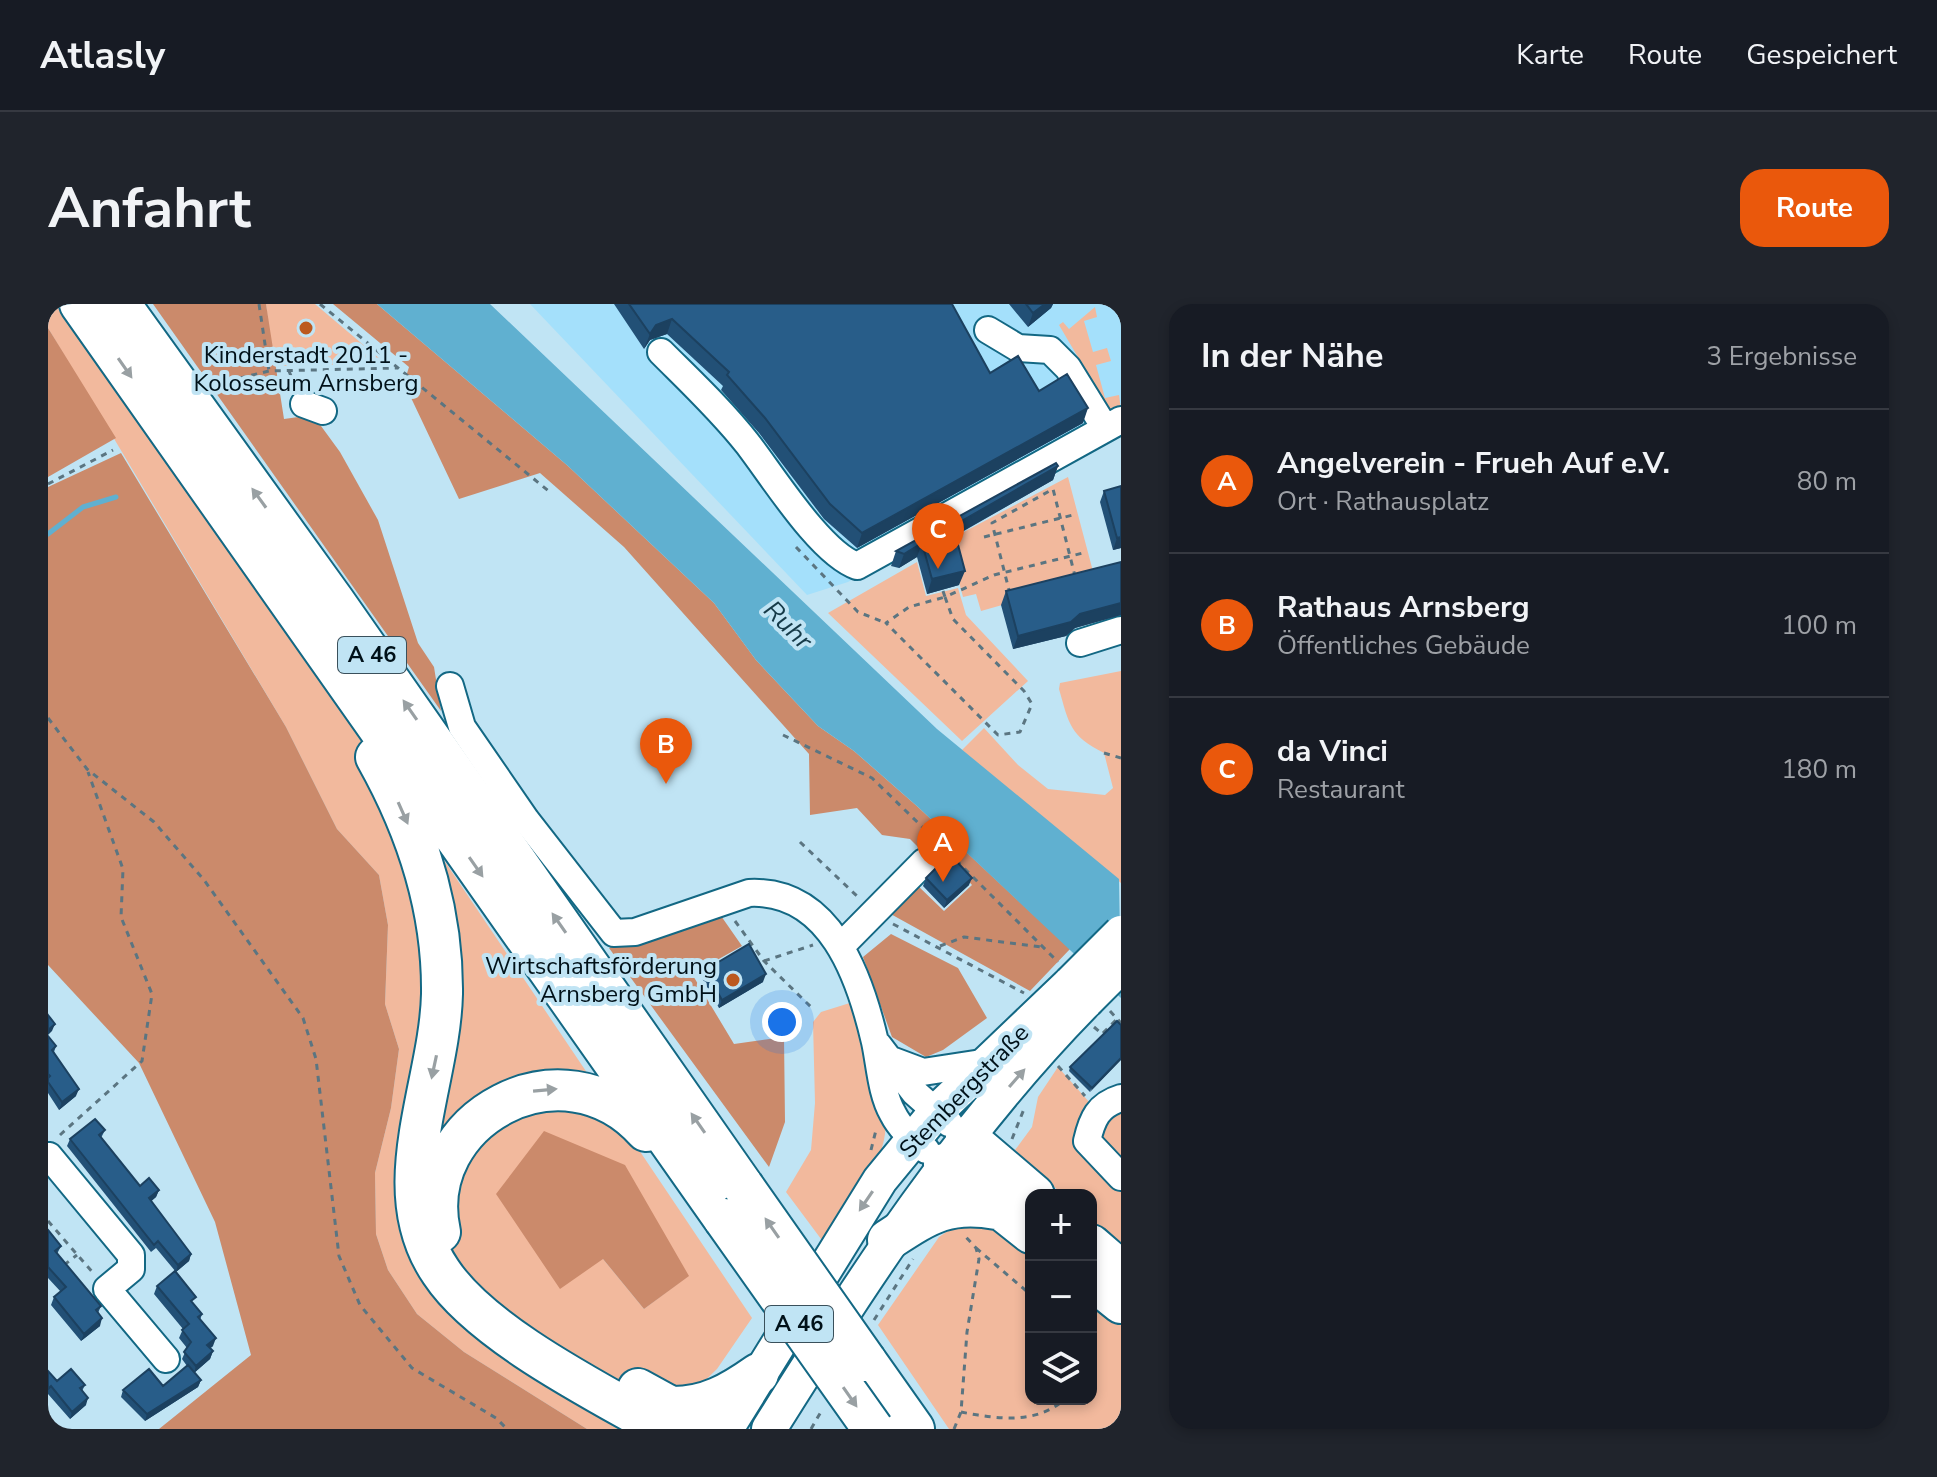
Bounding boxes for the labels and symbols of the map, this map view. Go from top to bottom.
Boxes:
marker: Kinderstadt 2011 - Kolosseum Arnsberg [297,319,315,337]
place label: Kinderstadt 2011 - Kolosseum Arnsberg [194,339,418,399]
one-way arrow [117,357,132,378]
one-way arrow [252,488,268,508]
pin: C [912,503,964,569]
water label: Ruhr [756,593,821,658]
road number: A 46 [338,637,406,673]
one-way arrow [402,699,418,721]
pin: B [640,718,692,784]
one-way arrow [396,801,410,825]
pin: A [917,816,969,882]
one-way arrow [468,856,483,877]
one-way arrow [552,913,567,934]
place label: Wirtschaftsförderung Arnsberg GmbH [485,950,717,1010]
marker: Wirtschaftsförderung Arnsberg GmbH [724,971,742,989]
your location [762,1002,802,1042]
street label: Stembergstraße [892,1017,1036,1165]
one-way arrow [427,1054,440,1079]
one-way arrow [1007,1068,1025,1087]
one-way arrow [533,1084,558,1097]
one-way arrow [691,1112,706,1133]
one-way arrow [859,1191,874,1212]
one-way arrow [765,1218,780,1239]
road number: A 46 [765,1306,833,1342]
one-way arrow [842,1386,857,1407]

